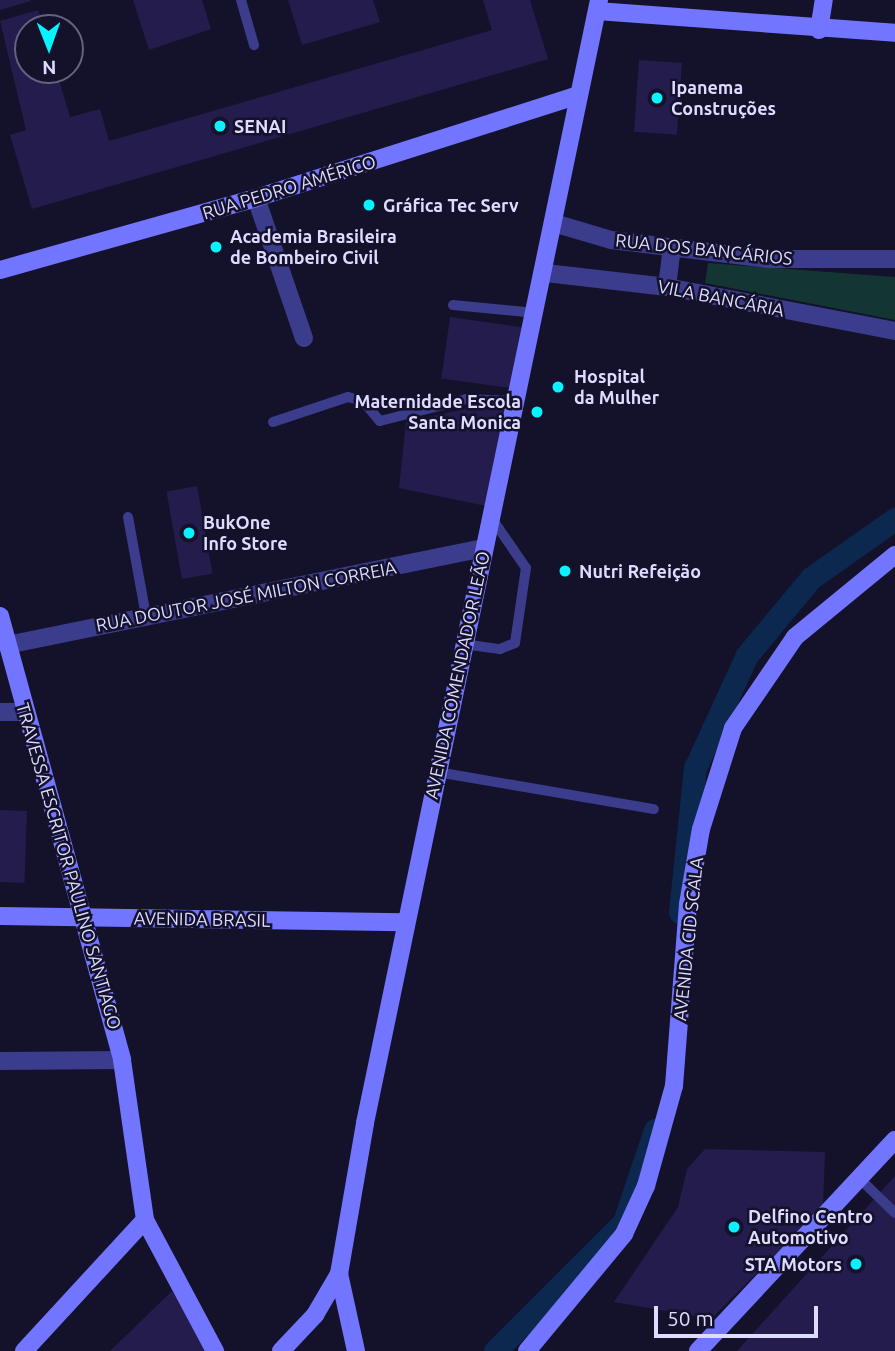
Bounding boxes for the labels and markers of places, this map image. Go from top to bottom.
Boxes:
place label: Ipanema Construções [671,77,776,119]
marker: Ipanema Construções [649,90,665,106]
place label: SENAI [234,115,286,137]
marker: SENAI [212,118,228,134]
place label: Gráfica Tec Serv [383,194,519,216]
marker: Gráfica Tec Serv [361,197,377,213]
place label: Academia Brasileira de Bombeiro Civil [230,226,397,268]
marker: Academia Brasileira de Bombeiro Civil [208,239,224,255]
place label: Hospital da Mulher [574,366,659,408]
marker: Hospital da Mulher [548,377,568,397]
place label: Maternidade Escola Santa Monica [354,391,521,434]
marker: Maternidade Escola Santa Monica [527,402,547,422]
place label: BukOne Info Store [203,512,288,554]
marker: BukOne Info Store [181,525,197,541]
place label: Nutri Refeição [579,560,701,582]
marker: Nutri Refeição [557,563,573,579]
place label: Delfino Centro Automotivo [748,1206,873,1248]
marker: Delfino Centro Automotivo [726,1219,742,1235]
place label: STA Motors [745,1253,842,1275]
marker: STA Motors [848,1256,864,1272]

